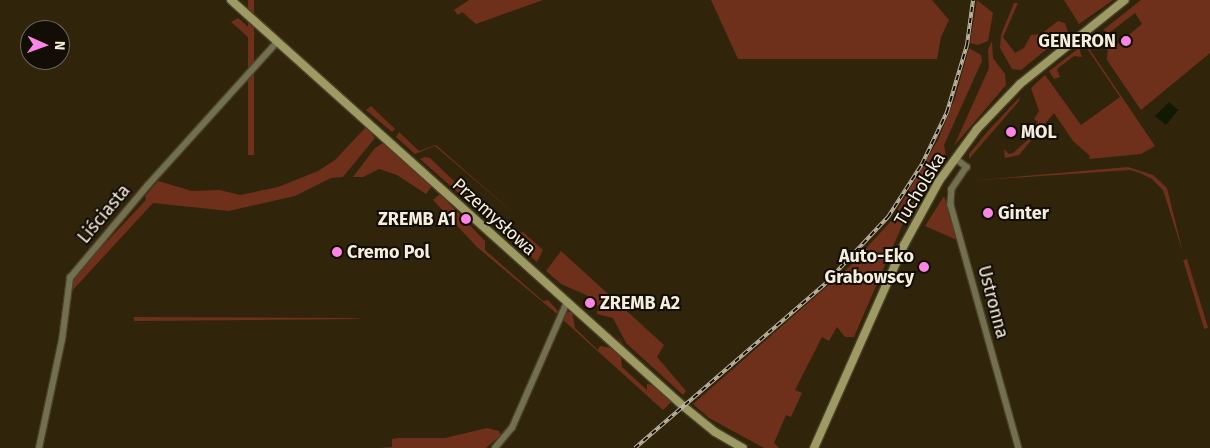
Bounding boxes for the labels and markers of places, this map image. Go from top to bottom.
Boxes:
place label: GENERON [1038,30,1116,52]
marker: GENERON [1120,35,1132,47]
place label: MOL [1021,121,1057,143]
marker: MOL [1005,126,1017,138]
place label: Ginter [998,202,1049,224]
marker: Ginter [982,207,994,219]
place label: ZREMB A1 [378,208,456,230]
marker: ZREMB A1 [460,213,472,225]
place label: Cremo Pol [347,241,430,263]
marker: Cremo Pol [331,246,343,258]
place label: Auto-Eko Grabowscy [825,246,914,288]
marker: Auto-Eko Grabowscy [918,261,930,273]
place label: ZREMB A2 [600,292,680,314]
marker: ZREMB A2 [584,297,596,309]

